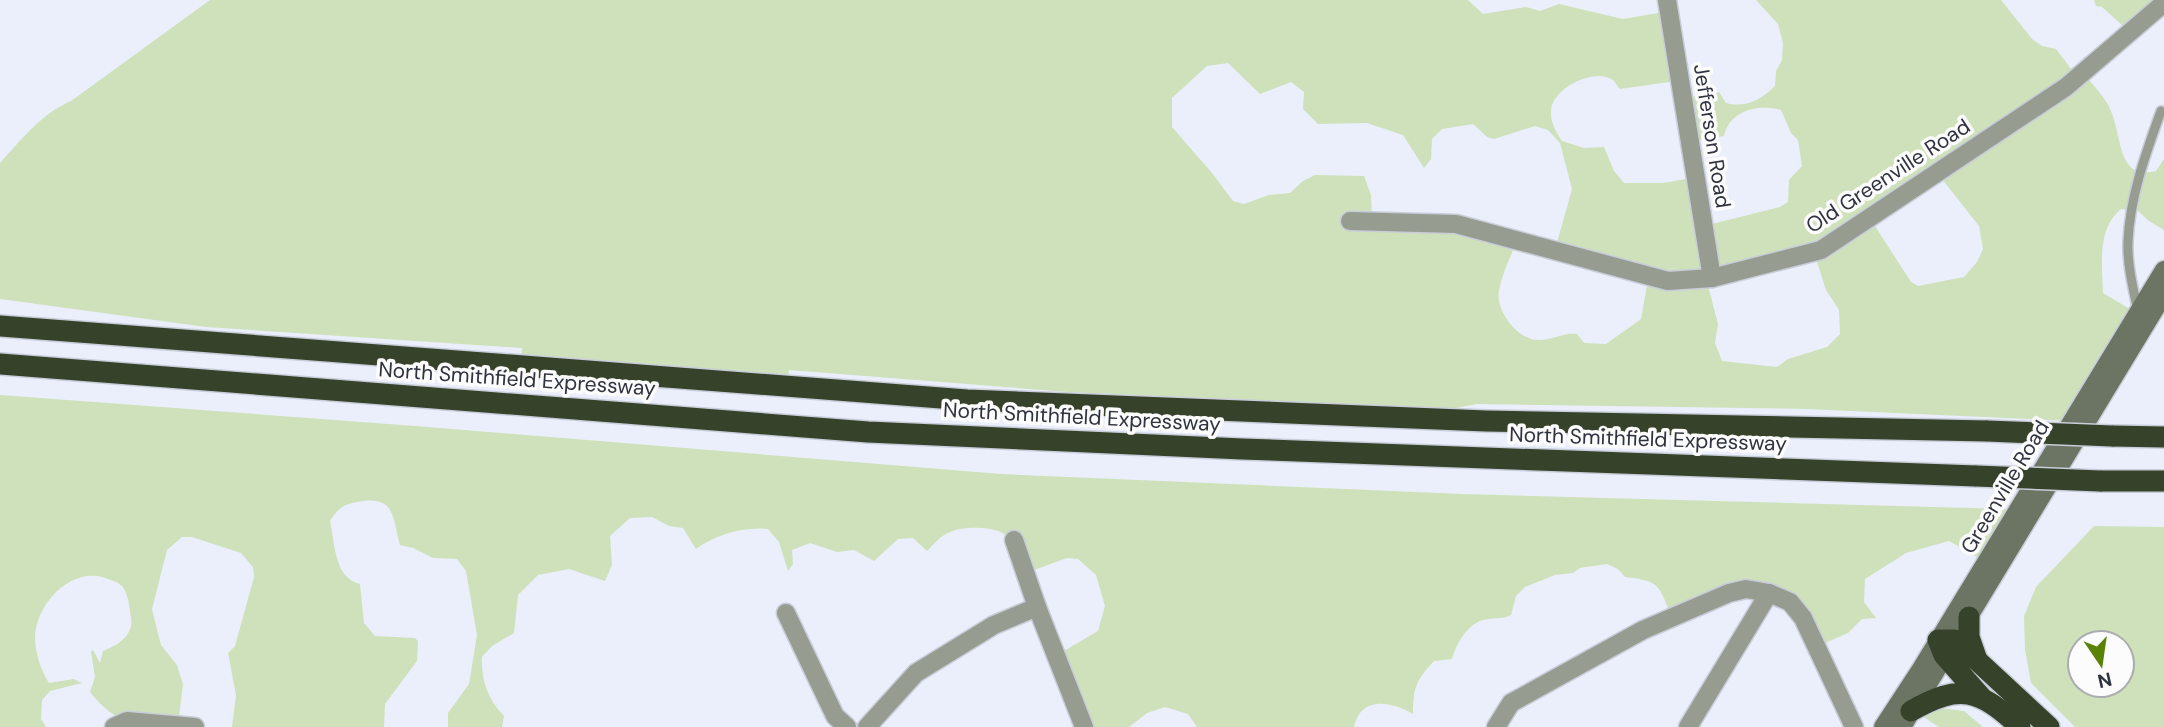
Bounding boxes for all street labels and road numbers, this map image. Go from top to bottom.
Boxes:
street label: Jefferson Road [1687,62,1737,210]
street label: Old Greenville Road [1800,112,1976,240]
street label: North Smithfield Expressway [377,355,657,403]
street label: North Smithfield Expressway [943,396,1222,438]
street label: Greenville Road [1954,415,2056,559]
street label: North Smithfield Expressway [1509,420,1788,458]

